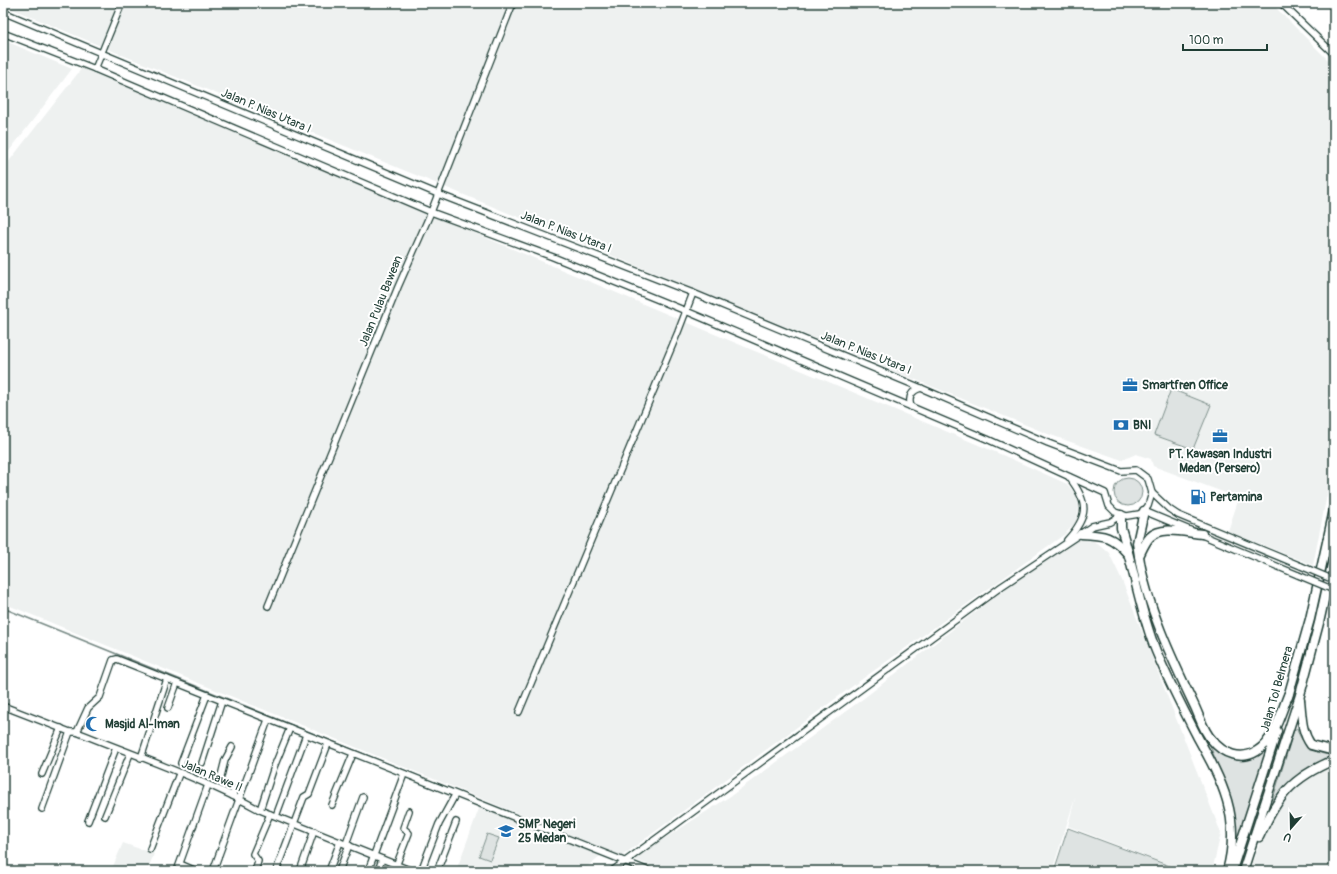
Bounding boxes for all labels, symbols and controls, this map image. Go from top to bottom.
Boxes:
scale bar [1183,26,1267,52]
text: 100 m [1189,33,1224,48]
street label: Jalan P. Nias Utara I [219,85,313,137]
street label: Jalan P. Nias Utara I [518,208,614,256]
street label: Jalan Pulau Bawean [356,253,406,349]
street label: Jalan P. Nias Utara I [819,328,913,378]
office icon: Smartfren Office [1121,376,1139,394]
place label: Smartfren Office [1142,378,1229,393]
bank icon: BNI [1112,416,1130,434]
place label: BNI [1133,418,1151,433]
office icon: PT. Kawasan Industri Medan (Persero) [1211,427,1229,445]
place label: PT. Kawasan Industri Medan (Persero) [1169,447,1271,476]
fuel station icon: Pertamina [1189,488,1207,506]
place label: Pertamina [1210,490,1263,505]
street label: Jalan Tol Belmera [1258,644,1297,734]
mosque icon: Masjid Al-Iman [84,715,102,733]
place label: Masjid Al-Iman [105,717,180,732]
street label: Jalan Rawe II [179,756,245,796]
north arrow [1271,808,1311,848]
place label: SMP Negeri 25 Medan [518,817,575,846]
school or university icon: SMP Negeri 25 Medan [497,822,515,840]
text: U [1282,830,1293,844]

